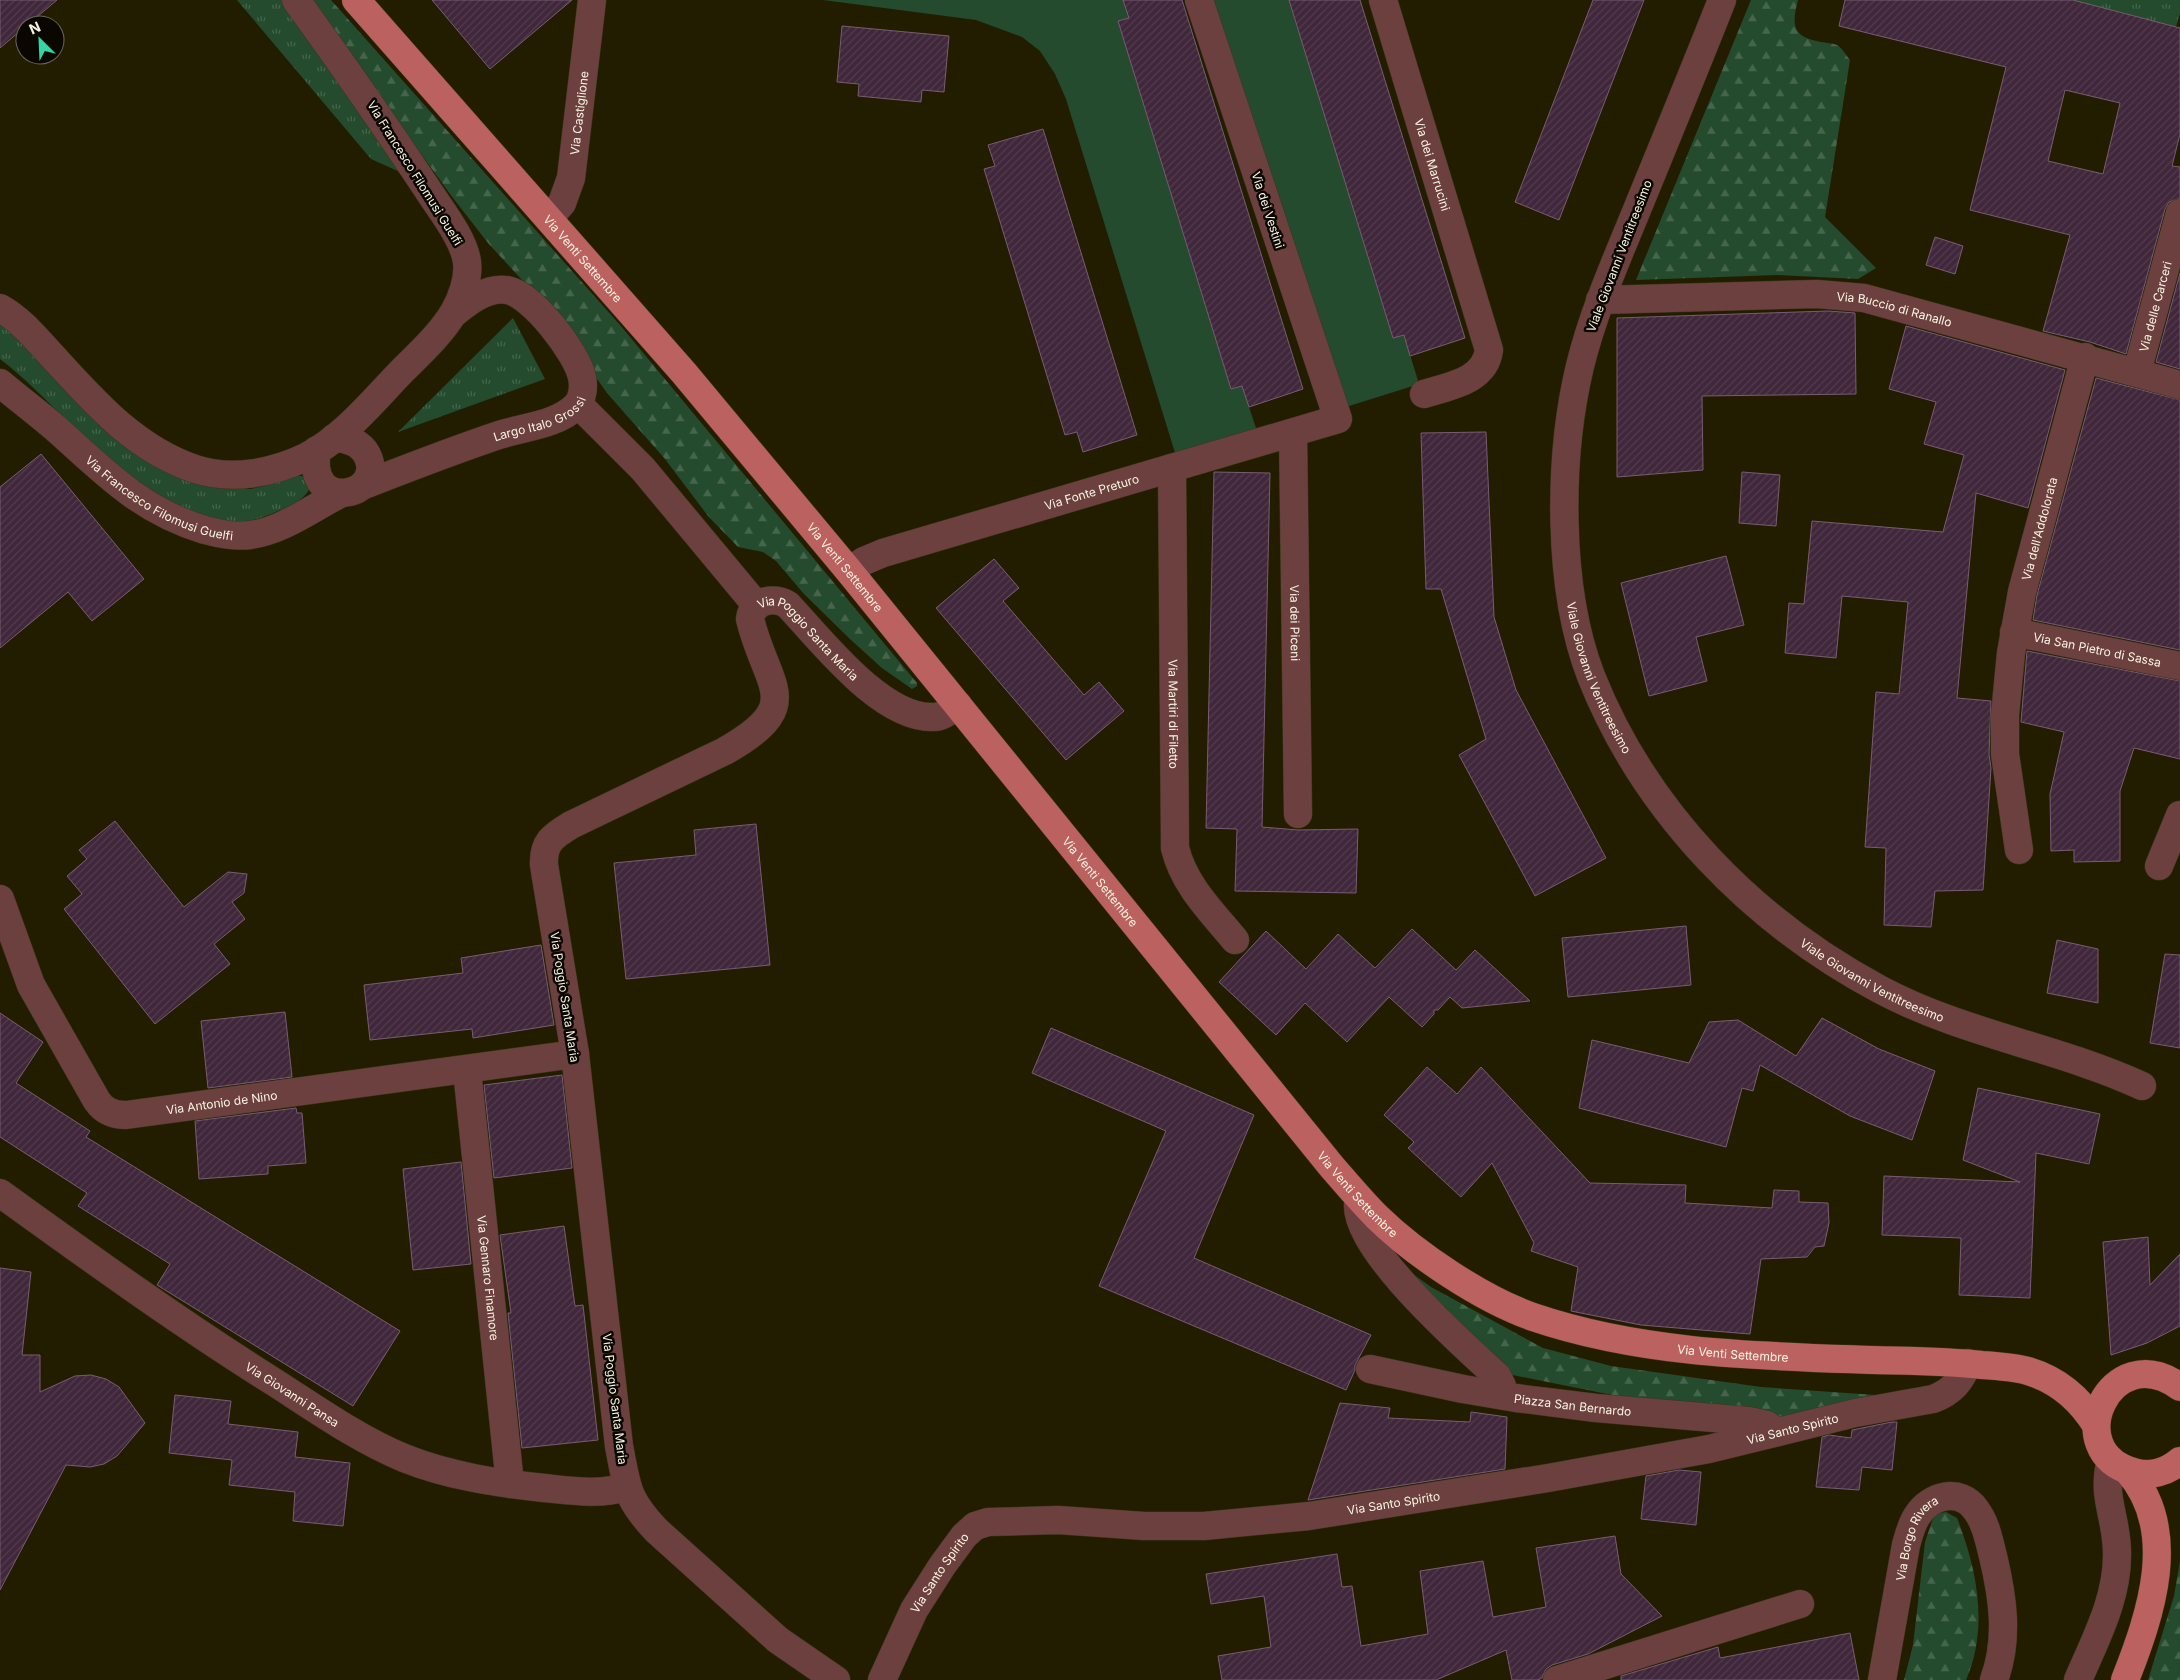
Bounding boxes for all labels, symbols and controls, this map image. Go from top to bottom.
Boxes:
north arrow [15,15,65,65]
text: N [26,18,43,38]
street label: Via Castiglione [566,70,591,156]
street label: Via Francesco Filomusi Guelfi [364,98,466,248]
street label: Via dei Marrucini [1412,117,1454,213]
street label: Via dei Vestini [1249,170,1287,250]
street label: Viale Giovanni Ventitreesimo [1583,178,1655,334]
street label: Via Venti Settembre [541,211,626,305]
street label: Via delle Carceri [2135,259,2174,353]
street label: Via Buccio di Ranallo [1836,288,1954,329]
street label: Largo Italo Grossi [491,394,588,444]
street label: Via Francesco Filomusi Guelfi [83,452,234,543]
street label: Via Fonte Preturo [1042,471,1141,513]
street label: Via dell'Addolorata [2018,475,2060,582]
street label: Via Venti Settembre [804,519,887,615]
street label: Via dei Piceni [1287,585,1303,661]
street label: Via Poggio Santa Maria [755,593,862,683]
street label: Viale Giovanni Ventitreesimo [1564,601,1635,756]
street label: Via San Pietro di Sassa [2032,629,2163,669]
street label: Via Martiri di Filetto [1166,659,1182,769]
street label: Via Venti Settembre [1060,833,1142,930]
street label: Via Poggio Santa Maria [547,931,583,1063]
street label: Viale Giovanni Ventitreesimo [1798,935,1946,1025]
street label: Via Antonio de Nino [165,1087,278,1117]
street label: Via Venti Settembre [1315,1148,1401,1240]
street label: Via Gennaro Finamore [475,1214,503,1341]
street label: Via Poggio Santa Maria [600,1333,630,1465]
street label: Via Venti Settembre [1676,1341,1789,1364]
street label: Via Giovanni Pansa [243,1358,342,1430]
street label: Piazza San Bernardo [1513,1390,1632,1418]
street label: Via Santo Spirito [1745,1410,1840,1447]
street label: Via Santo Spirito [1346,1488,1441,1517]
street label: Via Borgo Rivera [1892,1492,1940,1582]
street label: Via Santo Spirito [907,1529,972,1616]

